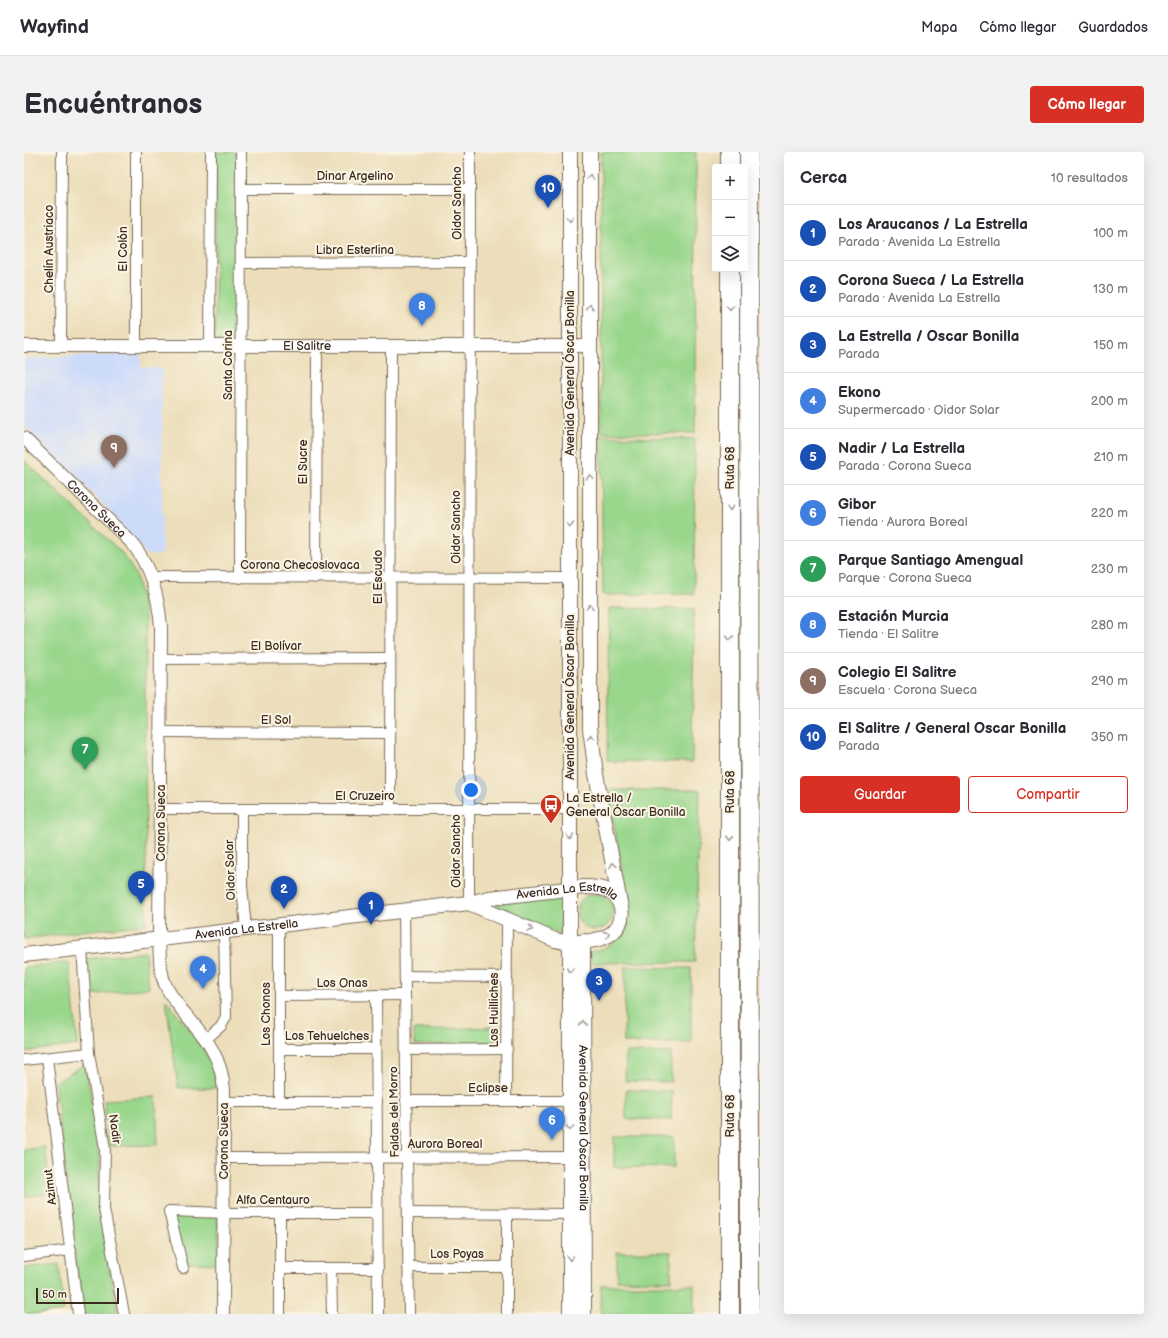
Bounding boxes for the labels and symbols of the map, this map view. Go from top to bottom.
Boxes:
street label: Oidor Sancho [450,166,465,240]
street label: Dinar Argelino [316,169,394,184]
one-way arrow [586,174,594,180]
pin: 10 [535,175,561,208]
street label: Chelín Austriaco [42,205,57,293]
one-way arrow [566,216,574,222]
street label: El Colón [116,226,131,272]
street label: Libra Esterlina [316,243,394,258]
street label: Avenida General Óscar Bonilla [561,290,578,456]
pin: 8 [409,293,435,326]
one-way arrow [586,304,594,310]
one-way arrow [726,305,734,311]
street label: Santa Corina [221,330,236,400]
street label: El Salitre [283,339,331,354]
pin: 9 [101,435,127,468]
street label: El Sucre [296,439,311,485]
street label: Ruta 68 [723,447,738,489]
one-way arrow [586,474,594,480]
street label: Corona Sueca [63,477,129,541]
street label: Oidor Sancho [449,490,464,564]
one-way arrow [726,505,734,511]
one-way arrow [566,522,574,528]
street label: El Escudo [371,550,386,604]
street label: Corona Checoslovaca [240,558,360,573]
one-way arrow [586,604,594,610]
street label: Avenida General Óscar Bonilla [561,614,578,780]
one-way arrow [726,635,734,641]
street label: El Bolívar [250,639,302,654]
street label: El Sol [261,713,291,728]
one-way arrow [587,734,596,740]
pin: 7 [72,737,98,770]
street label: Ruta 68 [723,771,738,813]
your location [461,780,481,800]
street label: Corona Sueca [154,784,169,862]
street label: El Cruzeiro [335,789,395,804]
place label: La Estrella / General Óscar Bonilla [566,791,686,820]
bus stop icon: La Estrella / General Óscar Bonilla [538,792,564,825]
street label: Oidor Sancho [449,814,464,888]
one-way arrow [566,834,574,840]
one-way arrow [726,835,734,841]
street label: Oidor Solar [222,839,239,901]
one-way arrow [609,862,617,869]
pin: 5 [128,871,154,904]
pin: 2 [271,876,297,909]
street label: Avenida La Estrella [515,880,622,904]
pin: 1 [358,892,384,925]
street label: Avenida La Estrella [194,916,299,943]
one-way arrow [527,925,534,933]
one-way arrow [603,932,611,939]
pin: 4 [190,956,216,989]
one-way arrow [566,967,574,973]
pin: 3 [586,968,612,1001]
street label: Los Huilliches [487,972,502,1048]
street label: Los Onas [316,976,368,991]
street label: Los Chonos [259,982,274,1046]
one-way arrow [579,1020,587,1026]
street label: Los Tehuelches [285,1029,369,1044]
street label: Avenida General Óscar Bonilla [575,1045,593,1211]
street label: Faldas del Morro [386,1066,403,1158]
street label: Eclipse [468,1081,508,1096]
street label: Ruta 68 [723,1095,738,1137]
street label: Corona Sueca [217,1102,232,1180]
pin: 6 [539,1107,565,1140]
street label: Nadir [105,1113,124,1146]
one-way arrow [566,1125,574,1131]
street label: Aurora Boreal [408,1137,482,1152]
street label: Azimut [41,1168,60,1206]
street label: Alfa Centauro [236,1193,310,1208]
street label: Los Poyas [430,1247,484,1262]
one-way arrow [566,1255,574,1261]
scale bar [36,1286,119,1305]

